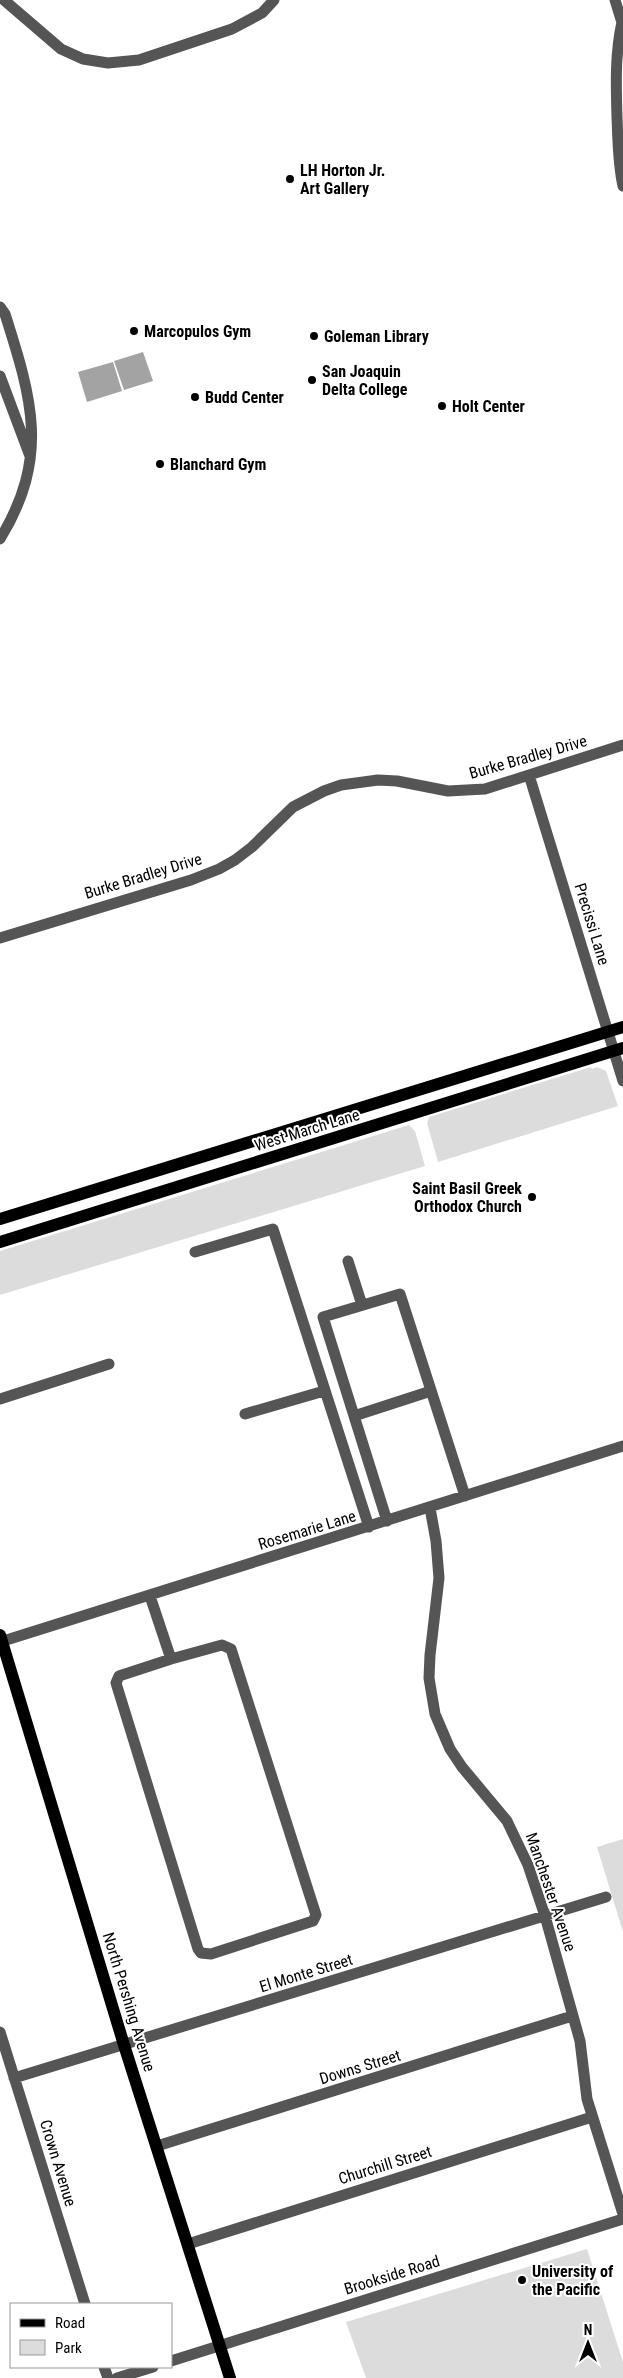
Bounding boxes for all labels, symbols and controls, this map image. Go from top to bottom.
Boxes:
place label: LH Horton Jr. Art Gallery [300,161,385,198]
marker: LH Horton Jr. Art Gallery [284,173,296,185]
place label: Marcopulos Gym [144,322,251,341]
marker: Marcopulos Gym [128,325,140,337]
place label: Goleman Library [324,327,429,346]
marker: Goleman Library [308,330,320,342]
place label: San Joaquin Delta College [322,362,408,399]
marker: San Joaquin Delta College [306,374,318,386]
place label: Budd Center [205,388,284,407]
marker: Budd Center [189,391,201,403]
place label: Holt Center [452,397,525,416]
marker: Holt Center [436,400,448,412]
place label: Blanchard Gym [170,455,266,474]
marker: Blanchard Gym [154,458,166,470]
street label: Burke Bradley Drive [467,731,589,783]
street label: Burke Bradley Drive [82,849,204,903]
street label: Precissi Lane [571,881,613,967]
street label: West March Lane [252,1105,362,1155]
place label: Saint Basil Greek Orthodox Church [412,1179,522,1216]
marker: Saint Basil Greek Orthodox Church [526,1191,538,1203]
street label: Rosemarie Lane [256,1506,358,1554]
street label: Manchester Avenue [522,1830,580,1954]
street label: North Pershing Avenue [99,1930,159,2074]
street label: El Monte Street [257,1950,355,1996]
street label: Downs Street [317,2046,403,2088]
street label: Crown Avenue [36,2117,80,2209]
street label: Churchill Street [336,2142,434,2188]
street label: Brookside Road [342,2251,442,2299]
place label: University of the Pacific [532,2262,614,2299]
marker: University of the Pacific [516,2274,528,2286]
legend [10,2303,172,2368]
text: Road [55,2314,85,2332]
north arrow [563,2318,613,2368]
text: N [584,2322,592,2338]
text: Park [55,2339,82,2357]

